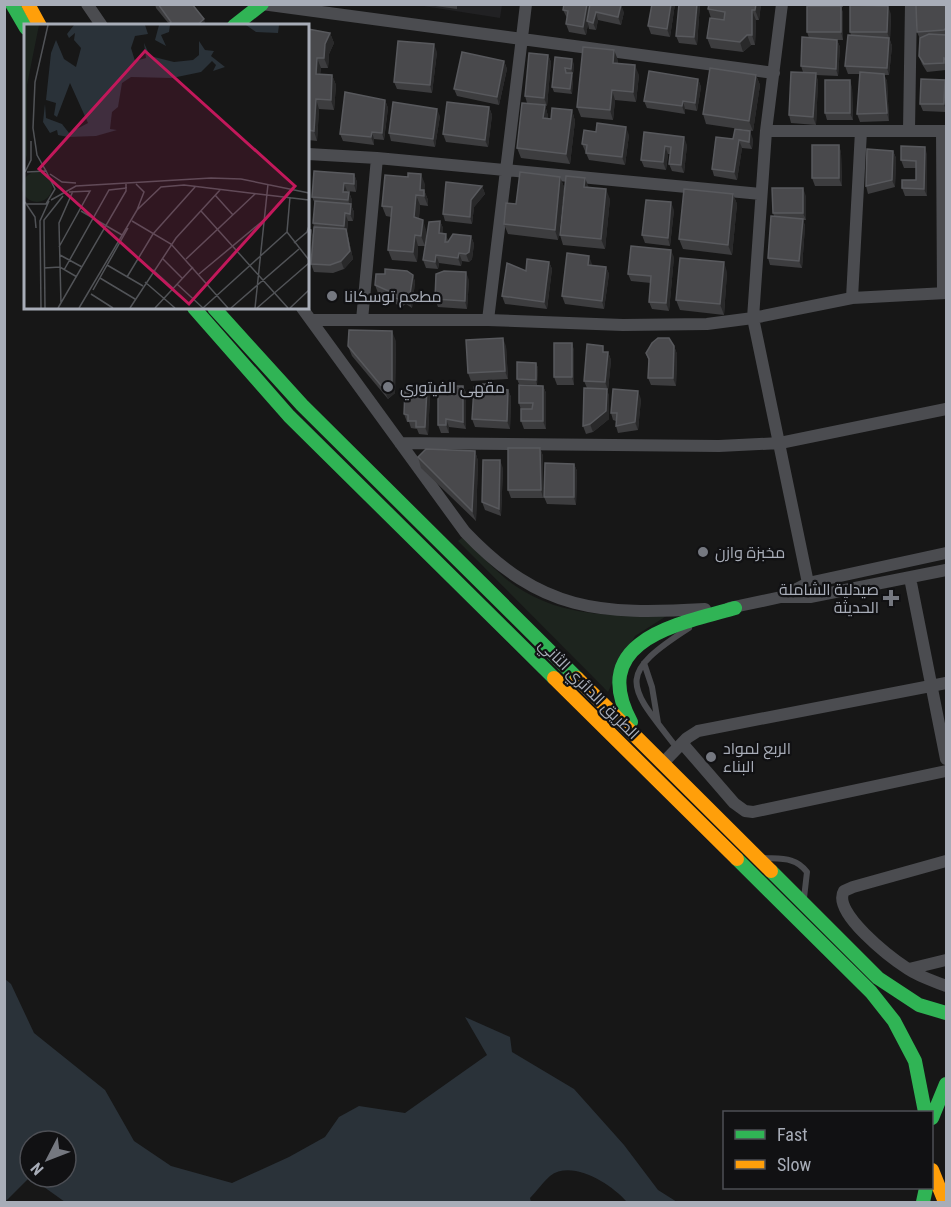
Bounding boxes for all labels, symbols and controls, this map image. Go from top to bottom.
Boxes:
inset map [24,24,309,309]
place label: مطعم توسكانا [344,287,442,308]
marker: مطعم توسكانا [325,289,339,303]
place label: مقهى الفيتوري [400,378,505,401]
marker: مقهى الفيتوري [381,380,395,394]
place label: مخبزة وازن [715,543,785,563]
marker: مخبزة وازن [696,545,710,559]
place label: صيدلية الشاملة الحديثة [779,580,879,617]
marker: صيدلية الشاملة الحديثة [884,591,898,605]
street label: الطريق الدائري الثاني [532,635,643,746]
place label: الربع لمواد البناء [723,739,791,776]
marker: الربع لمواد البناء [704,750,718,764]
legend [723,1111,933,1189]
text: Fast [777,1124,808,1145]
north arrow [18,1129,78,1189]
text: Slow [777,1154,812,1175]
text: N [27,1159,48,1179]

